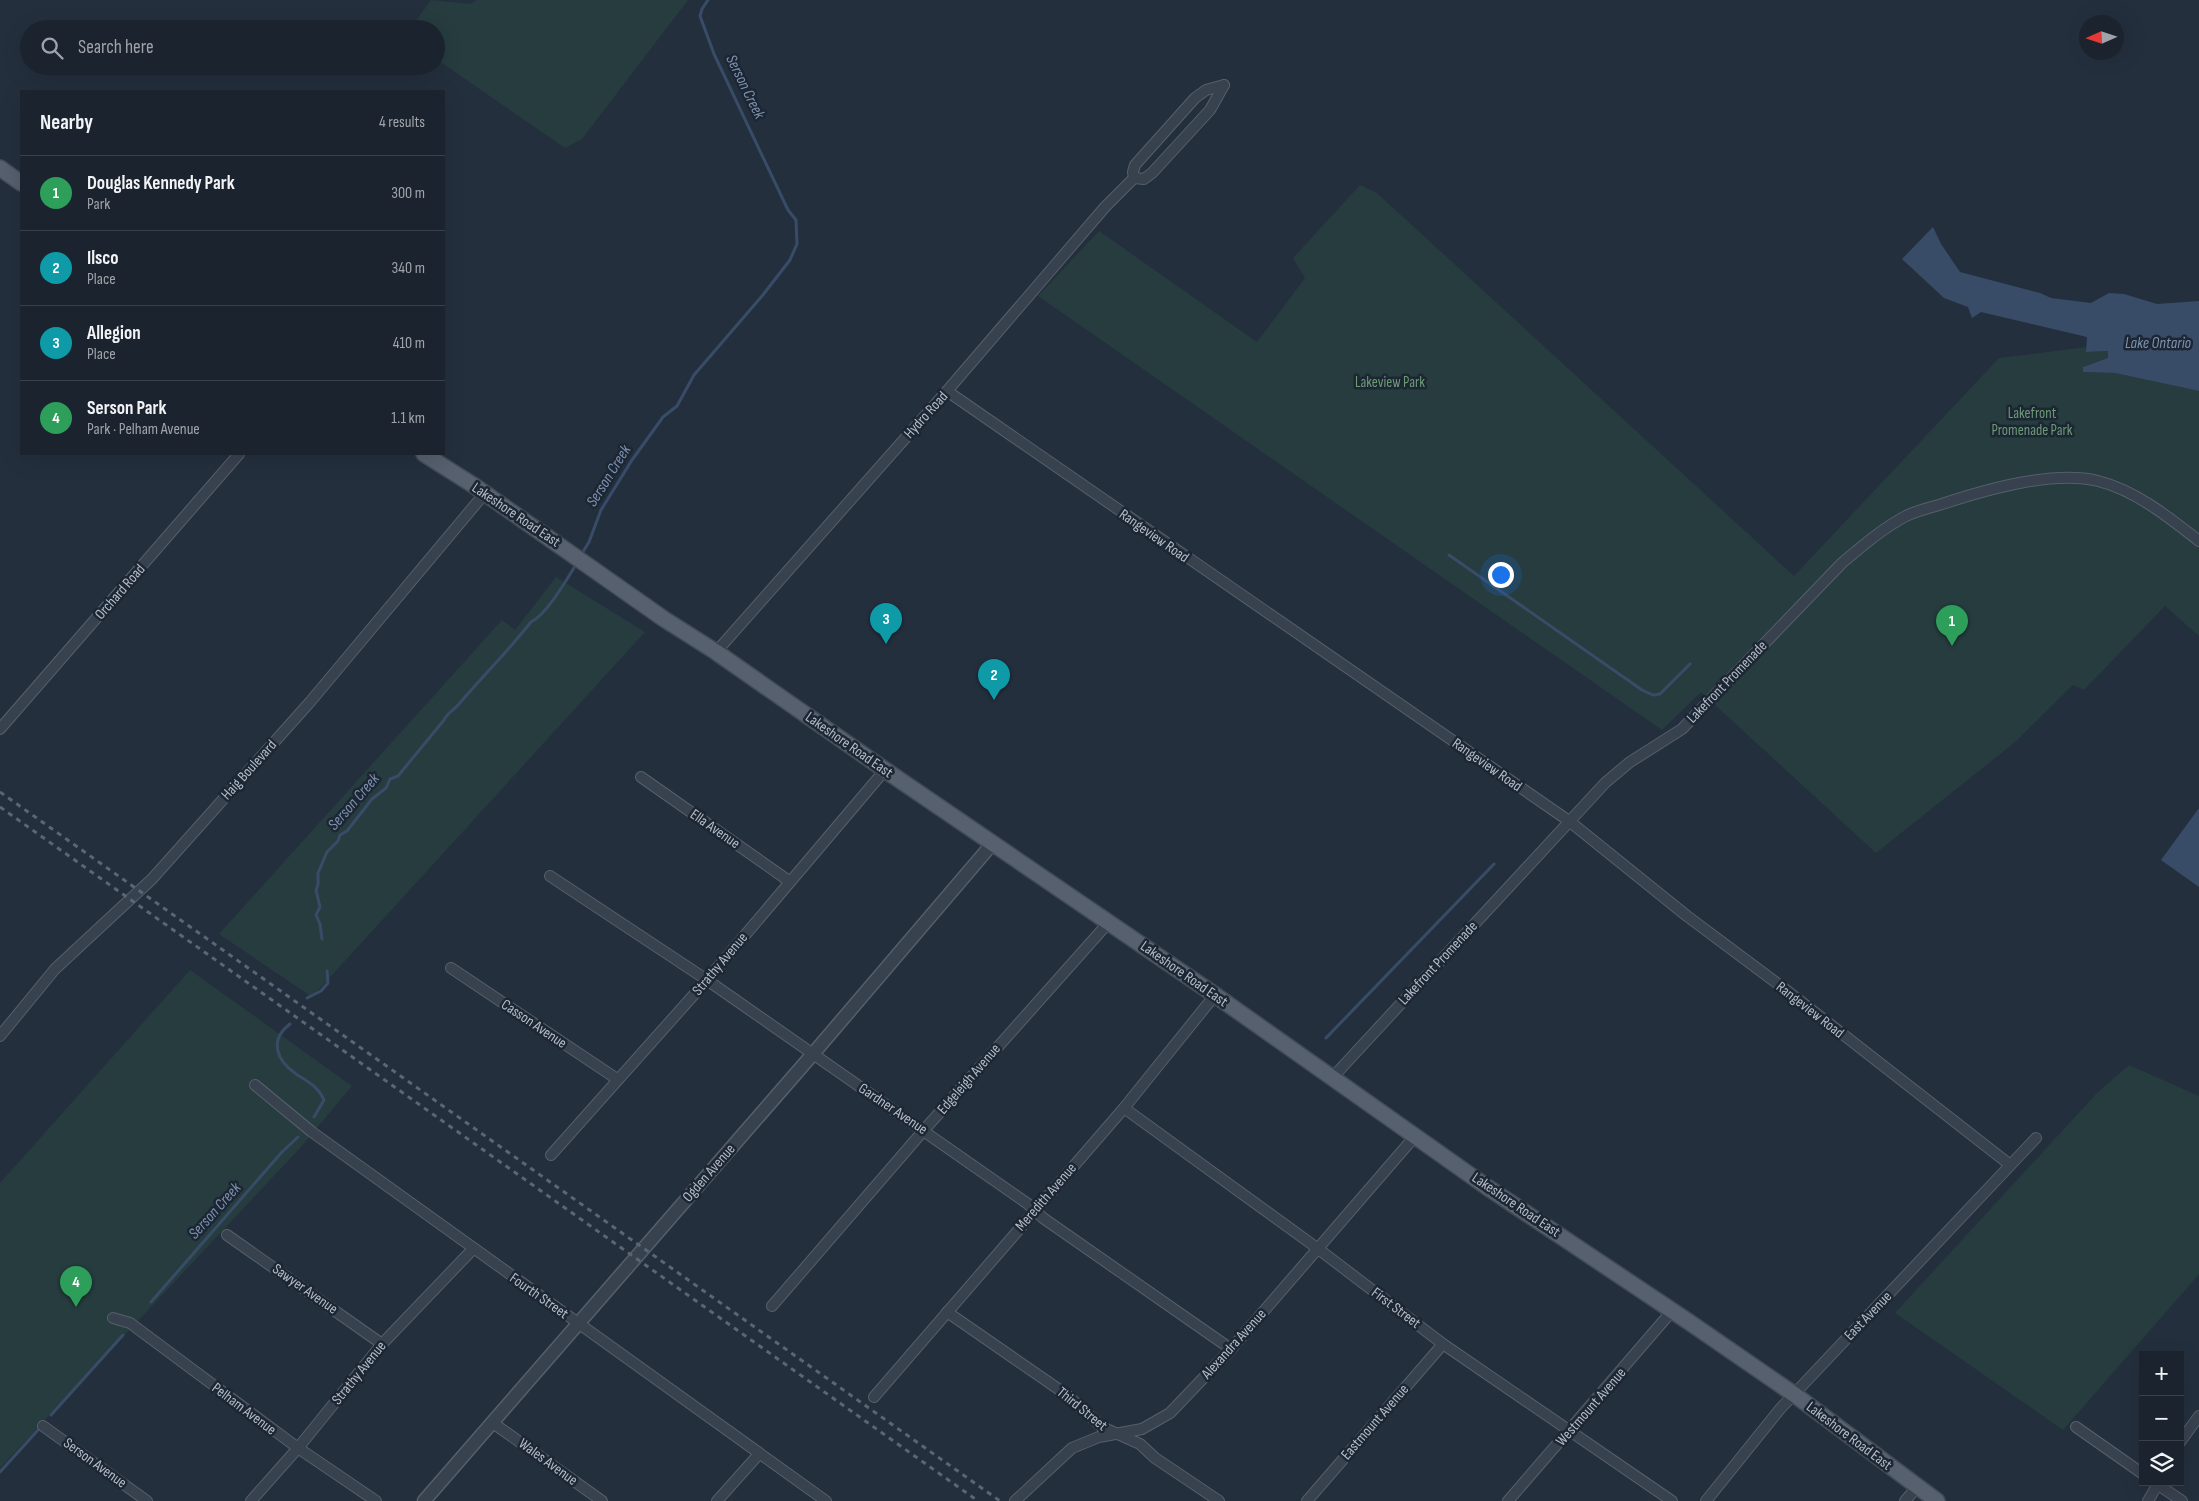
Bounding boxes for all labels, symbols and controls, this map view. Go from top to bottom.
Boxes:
north arrow [2079,15,2124,60]
search box [20,20,445,75]
icon: search [38,34,66,62]
text: Search here [78,36,154,59]
water label: Serson Creek [721,52,769,123]
text: Nearby [40,110,93,135]
text: 4 results [379,113,425,132]
text: Douglas Kennedy Park [87,172,235,195]
text: 1 [53,184,59,203]
text: 300 m [391,184,425,203]
text: Park [87,195,110,214]
text: Ilsco [87,247,119,270]
text: 2 [52,259,60,278]
text: 340 m [392,259,425,278]
text: Place [87,270,116,289]
text: Allegion [87,322,141,345]
text: 3 [52,334,60,353]
text: 410 m [393,334,425,353]
water label: Lake Ontario [2125,334,2192,353]
text: Place [87,345,116,364]
park label: Lakeview Park [1355,373,1425,392]
street label: Hydro Road [900,387,952,443]
text: Serson Park [87,397,166,420]
park label: Lakefront Promenade Park [1991,404,2073,440]
text: 4 [52,409,60,428]
text: 1.1 km [391,409,425,428]
text: Park · Pelham Avenue [87,420,200,439]
water label: Serson Creek [583,441,636,510]
street label: Lakeshore Road East [468,478,564,552]
street label: Rangeview Road [1115,505,1193,567]
street label: Orchard Road [91,560,149,624]
your location [1488,562,1514,588]
pin: 3 [870,603,902,644]
pin: 1 [1936,605,1968,646]
street label: Lakefront Promenade [1683,637,1771,727]
pin: 2 [978,659,1010,700]
street label: Lakeshore Road East [802,708,897,782]
street label: Rangeview Road [1448,734,1526,796]
street label: Haig Boulevard [217,736,281,804]
water label: Serson Creek [324,769,384,834]
street label: Ella Avenue [686,805,744,853]
street label: Lakefront Promenade [1394,917,1482,1009]
street label: Strathy Avenue [688,929,752,999]
street label: Lakeshore Road East [1137,937,1232,1011]
street label: Rangeview Road [1772,978,1848,1042]
street label: Casson Avenue [498,995,570,1053]
street label: Edgeleigh Avenue [933,1040,1005,1118]
street label: Gardner Avenue [855,1079,931,1139]
street label: Ogden Avenue [679,1140,739,1206]
street label: Meredith Avenue [1011,1159,1081,1235]
street label: Lakeshore Road East [1468,1168,1564,1242]
water label: Serson Creek [185,1178,246,1243]
street label: Sawyer Avenue [269,1260,341,1318]
pin: 4 [60,1266,92,1307]
street label: Fourth Street [506,1269,572,1323]
street label: First Street [1368,1283,1425,1333]
street label: East Avenue [1840,1288,1896,1344]
street label: Alexandra Avenue [1197,1305,1271,1384]
street label: Strathy Avenue [328,1337,390,1409]
map controls [2139,1351,2184,1486]
button: + [2139,1351,2184,1396]
street label: Westmount Avenue [1552,1364,1630,1450]
street label: Pelham Avenue [208,1379,280,1439]
street label: Eastmount Avenue [1337,1380,1413,1464]
street label: Third Street [1053,1383,1111,1435]
button: − [2139,1396,2184,1441]
street label: Lakeshore Road East [1802,1398,1896,1475]
street label: Serson Avenue [60,1434,130,1492]
street label: Wales Avenue [515,1434,581,1490]
button: layers [2139,1441,2184,1486]

